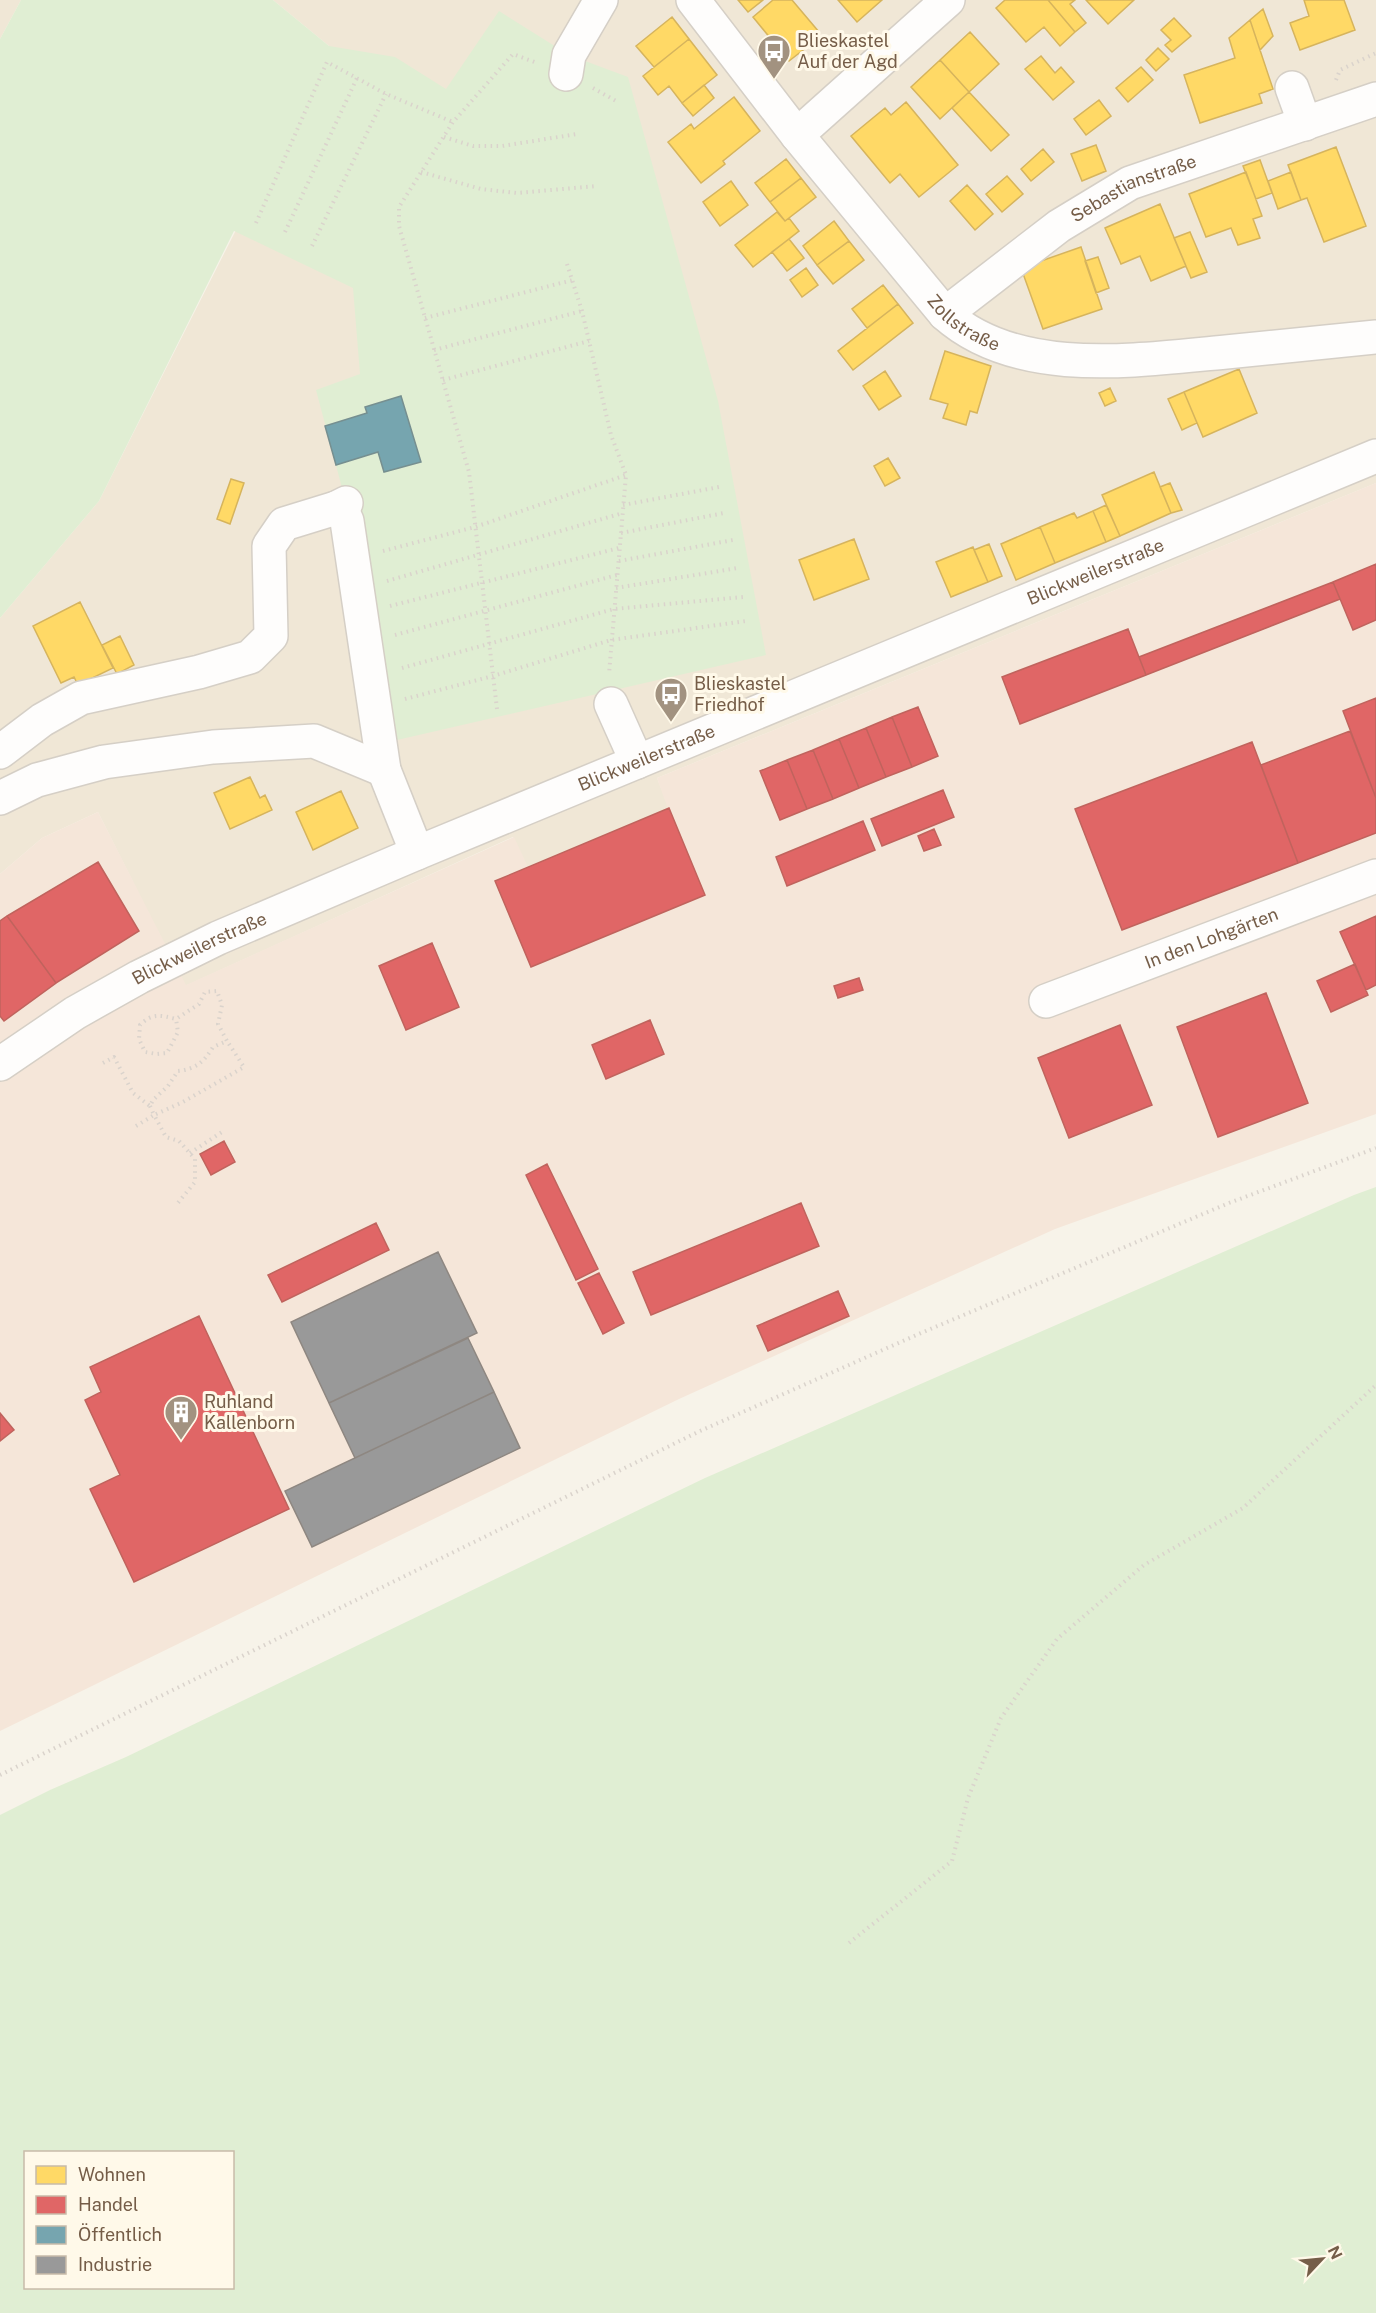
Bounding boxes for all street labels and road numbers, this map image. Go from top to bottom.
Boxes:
street label: Sebastianstraße [1067,150,1199,226]
street label: Zollstraße [923,290,1003,355]
street label: Blickweilerstraße [1024,534,1167,609]
street label: Blickweilerstraße [575,720,718,795]
street label: In den Lohgärten [1142,903,1281,973]
street label: Blickweilerstraße [128,908,270,989]

